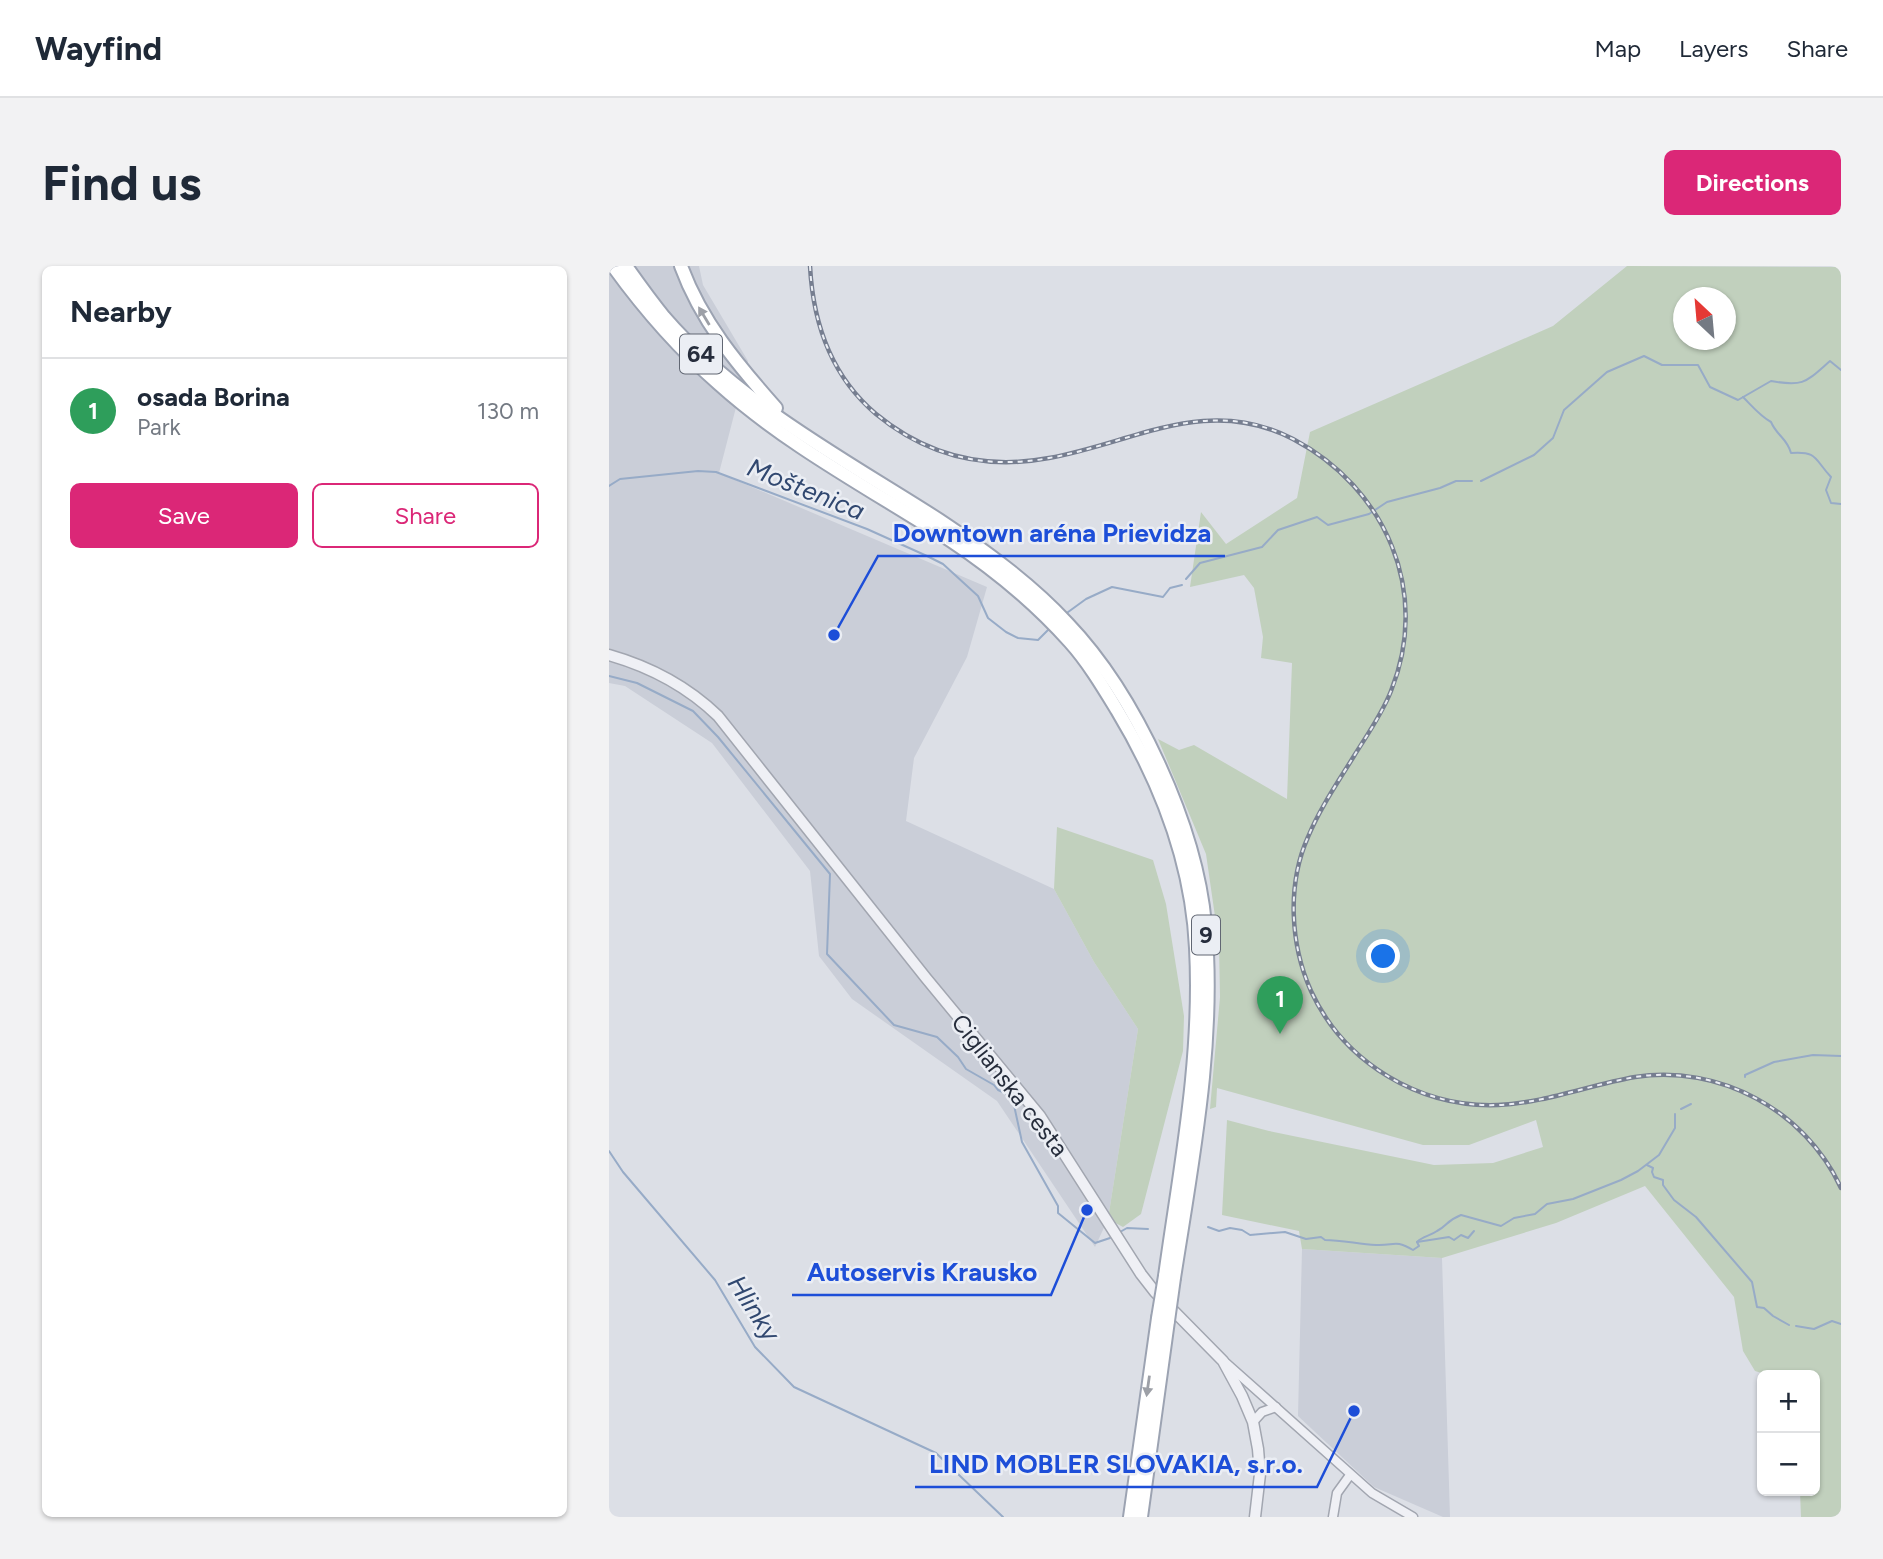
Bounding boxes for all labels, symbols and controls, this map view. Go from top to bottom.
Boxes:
text: Wayfind [35,29,162,68]
text: Map [1594,34,1641,63]
text: Layers [1679,34,1748,63]
text: Share [1786,34,1848,63]
button: Directions [1664,150,1841,215]
text: Find us [42,153,201,212]
north arrow [1673,287,1736,350]
text: Nearby [70,293,172,330]
one-way arrow [698,306,711,325]
road number: 64 [680,334,722,374]
text: osada Borina [137,381,290,413]
text: 1 [88,397,98,425]
text: 130 m [477,397,539,425]
text: Park [137,413,181,441]
water label: Moštenica [743,451,869,527]
button: Save [70,483,298,548]
button: Share [312,483,539,548]
callout: Downtown aréna Prievidza [878,509,1225,556]
text: Downtown aréna Prievidza [893,517,1211,549]
road number: 9 [1192,916,1220,954]
your location [1366,939,1400,973]
pin: 1 [1257,976,1303,1034]
street label: Ciglianska cesta [945,1008,1075,1162]
callout: Autoservis Krausko [792,1248,1051,1295]
text: Autoservis Krausko [807,1256,1037,1288]
water label: Hlinky [721,1269,788,1348]
map controls [1757,1370,1820,1496]
button: + [1757,1370,1820,1433]
one-way arrow [1142,1375,1153,1397]
button: − [1757,1433,1820,1496]
callout: LIND MOBLER SLOVAKIA, s.r.o. [915,1440,1317,1487]
text: LIND MOBLER SLOVAKIA, s.r.o. [929,1448,1303,1480]

